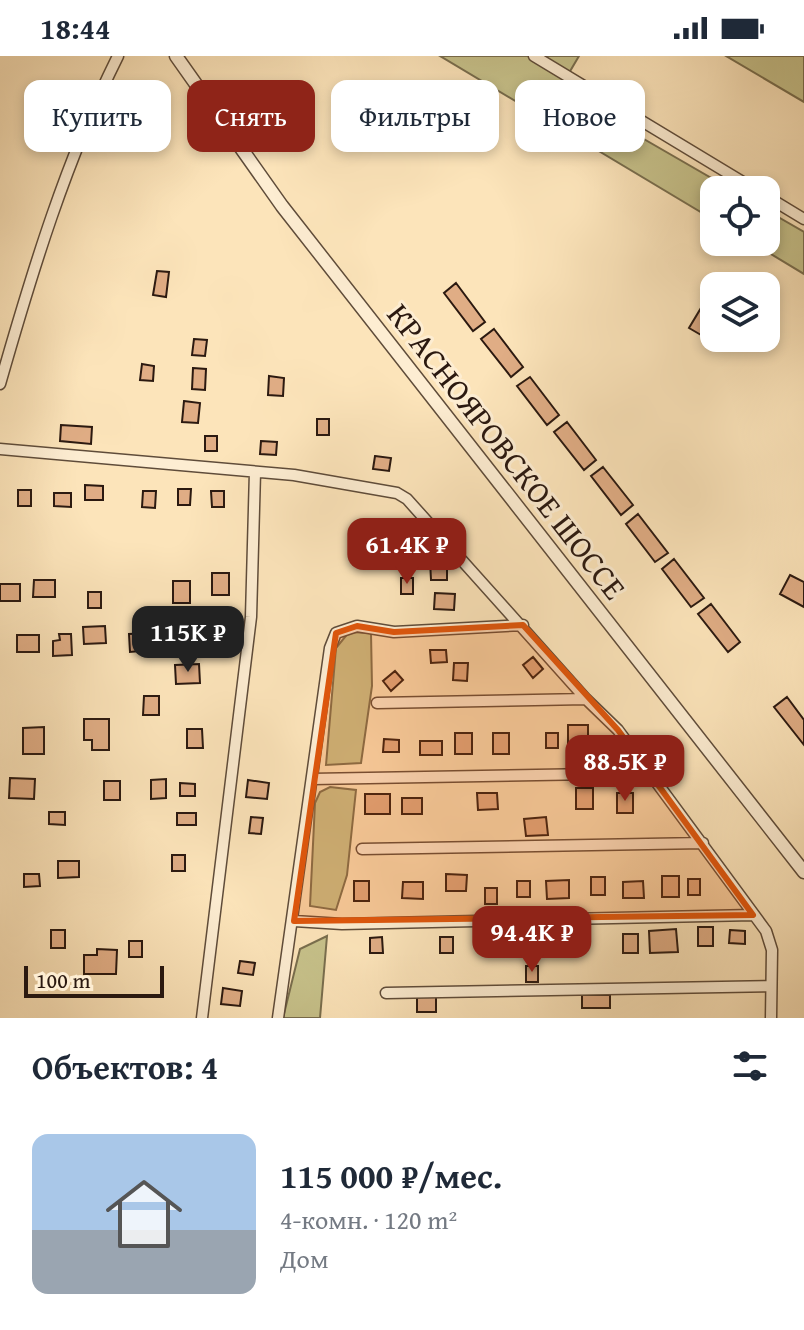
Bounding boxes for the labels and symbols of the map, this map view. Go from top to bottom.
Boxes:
street label: КРАСНОЯРОВСКОЕ ШОССЕ [376,293,638,609]
pin: 61.4K ₽ [333,518,481,586]
pin: 115K ₽ [123,606,253,674]
pin: 88.5K ₽ [551,735,699,803]
pin: 94.4K ₽ [458,906,606,974]
scale bar [24,962,164,998]

